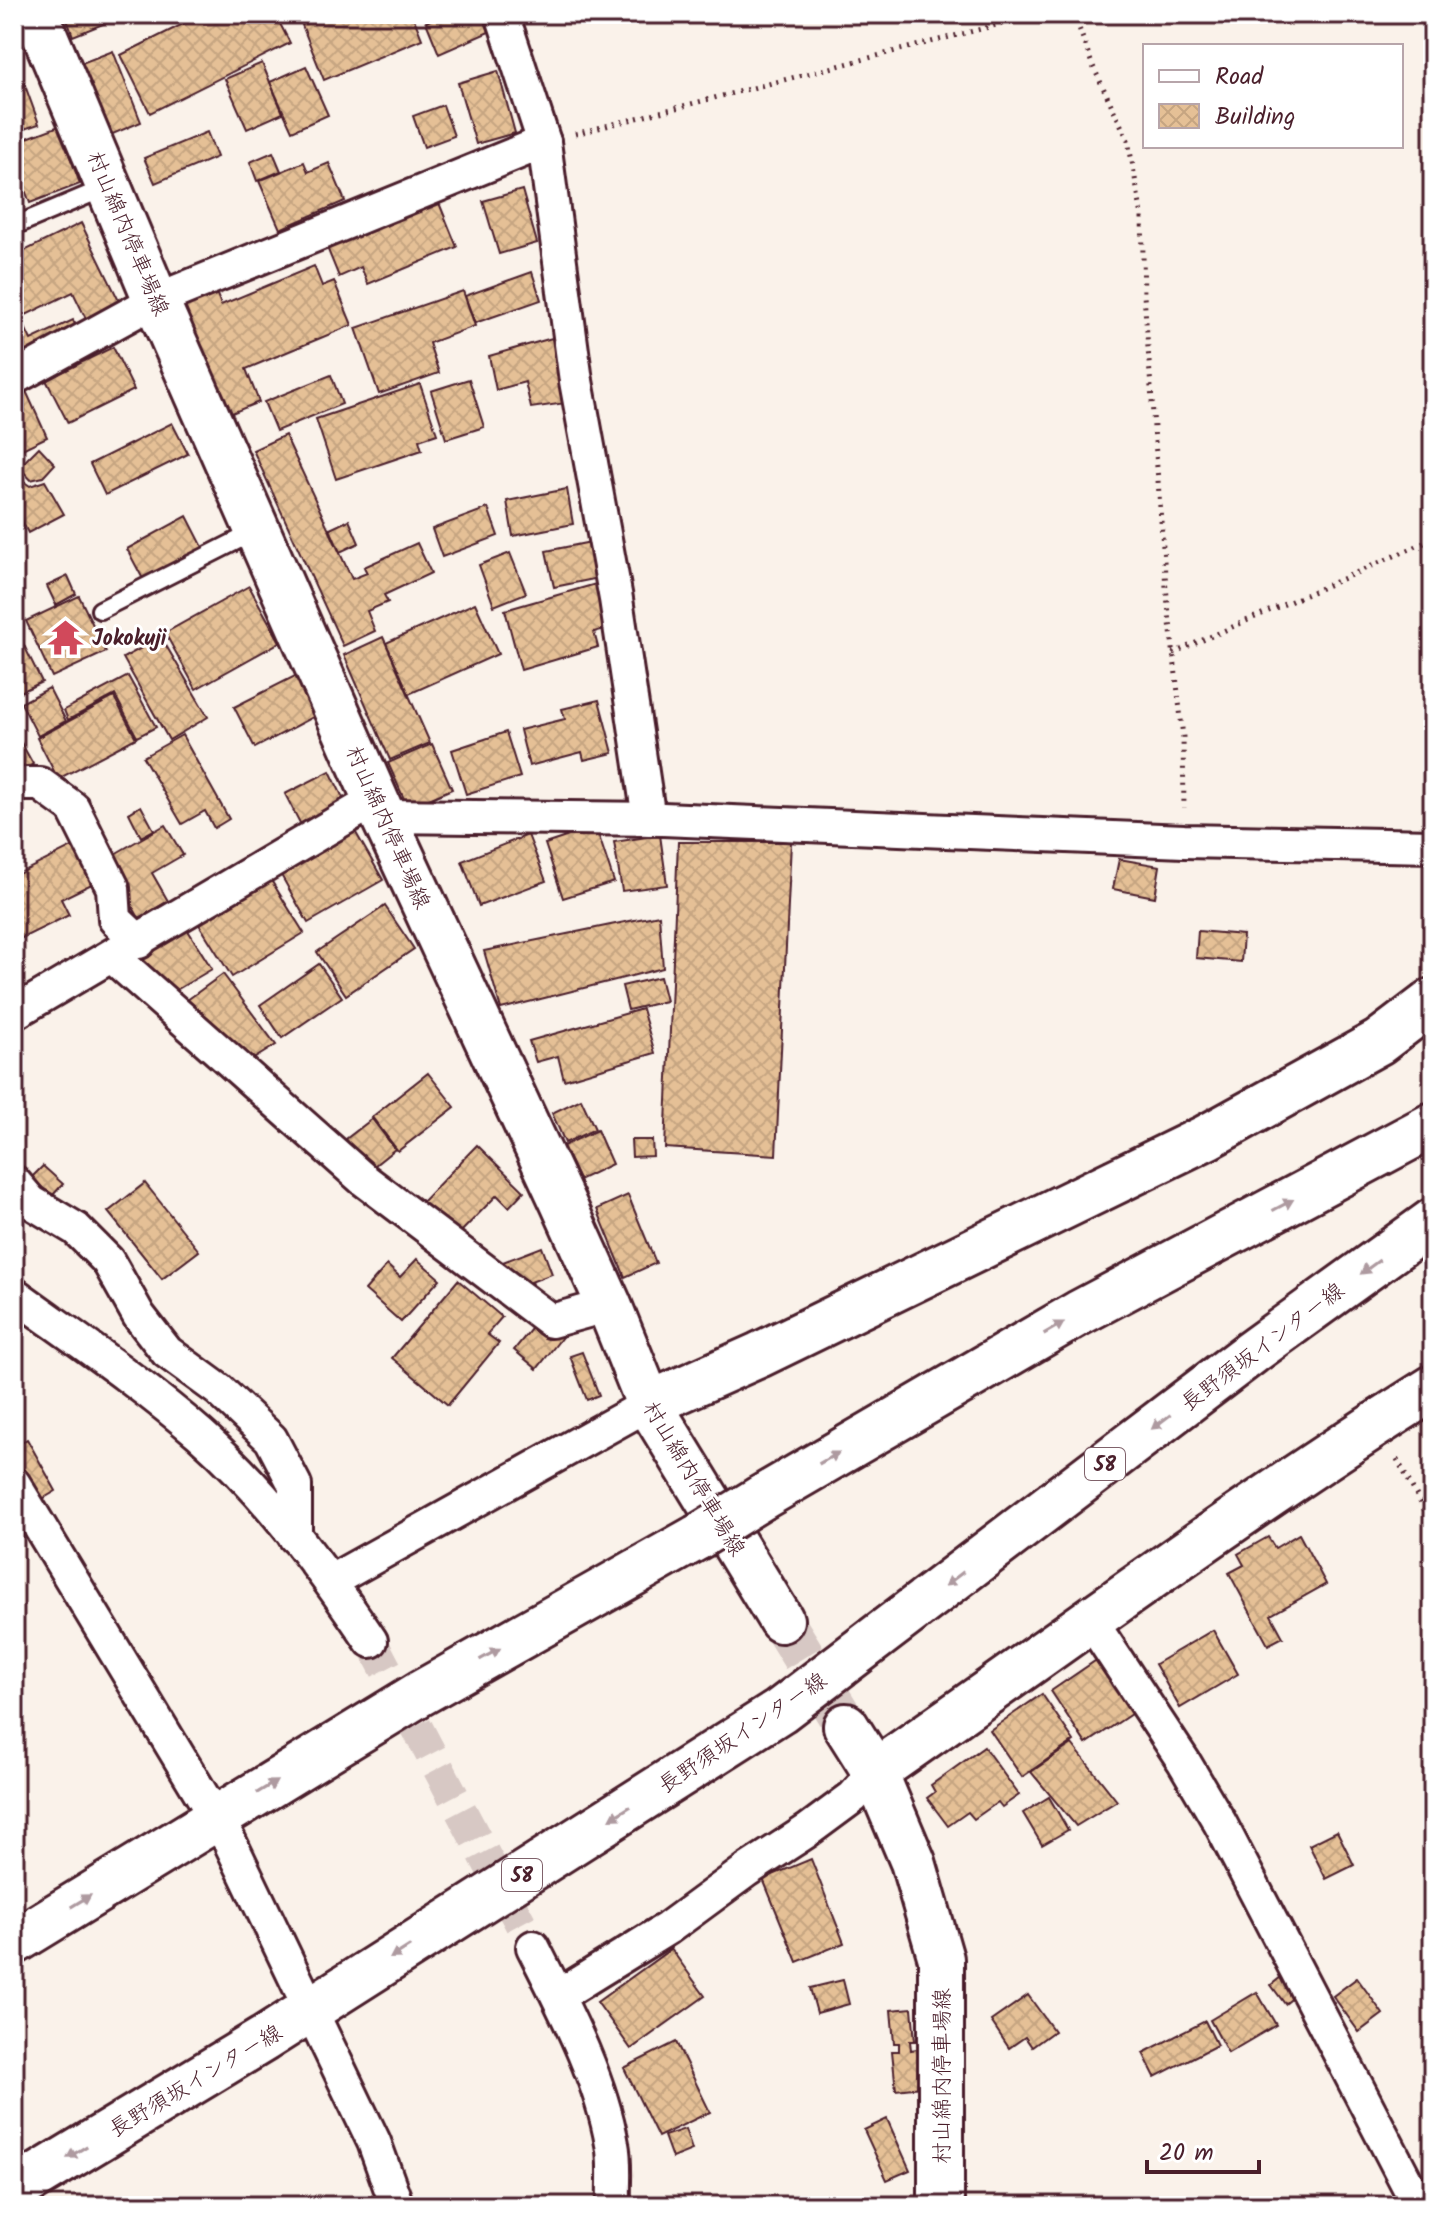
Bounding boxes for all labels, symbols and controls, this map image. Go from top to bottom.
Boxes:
legend [1143,44,1403,148]
text: Road [1215,58,1264,97]
text: Building [1215,98,1295,137]
street label: 村山綿内停車場線 [76,146,177,322]
temple icon: Jokokuji [47,618,85,656]
place label: Jokokuji [92,622,168,657]
street label: 村山綿内停車場線 [335,740,438,916]
one-way arrow [1271,1198,1294,1211]
one-way arrow [1359,1259,1380,1274]
street label: 長野須坂インター線 [1174,1275,1353,1421]
one-way arrow [1043,1321,1065,1335]
street label: 村山綿内停車場線 [633,1395,753,1564]
one-way arrow [1151,1413,1171,1429]
road number: 58 [1085,1448,1125,1480]
one-way arrow [818,1451,840,1465]
one-way arrow [944,1571,964,1587]
one-way arrow [479,1647,501,1661]
street label: 長野須坂インター線 [652,1664,835,1804]
one-way arrow [256,1780,278,1794]
one-way arrow [609,1805,631,1819]
road number: 58 [502,1859,542,1891]
one-way arrow [70,1895,92,1909]
one-way arrow [389,1944,411,1958]
street label: 村山綿内停車場線 [926,1988,961,2164]
street label: 長野須坂インター線 [103,2016,290,2148]
scale bar [1147,2124,1259,2174]
text: 20 m [1159,2134,1214,2173]
one-way arrow [66,2145,88,2159]

